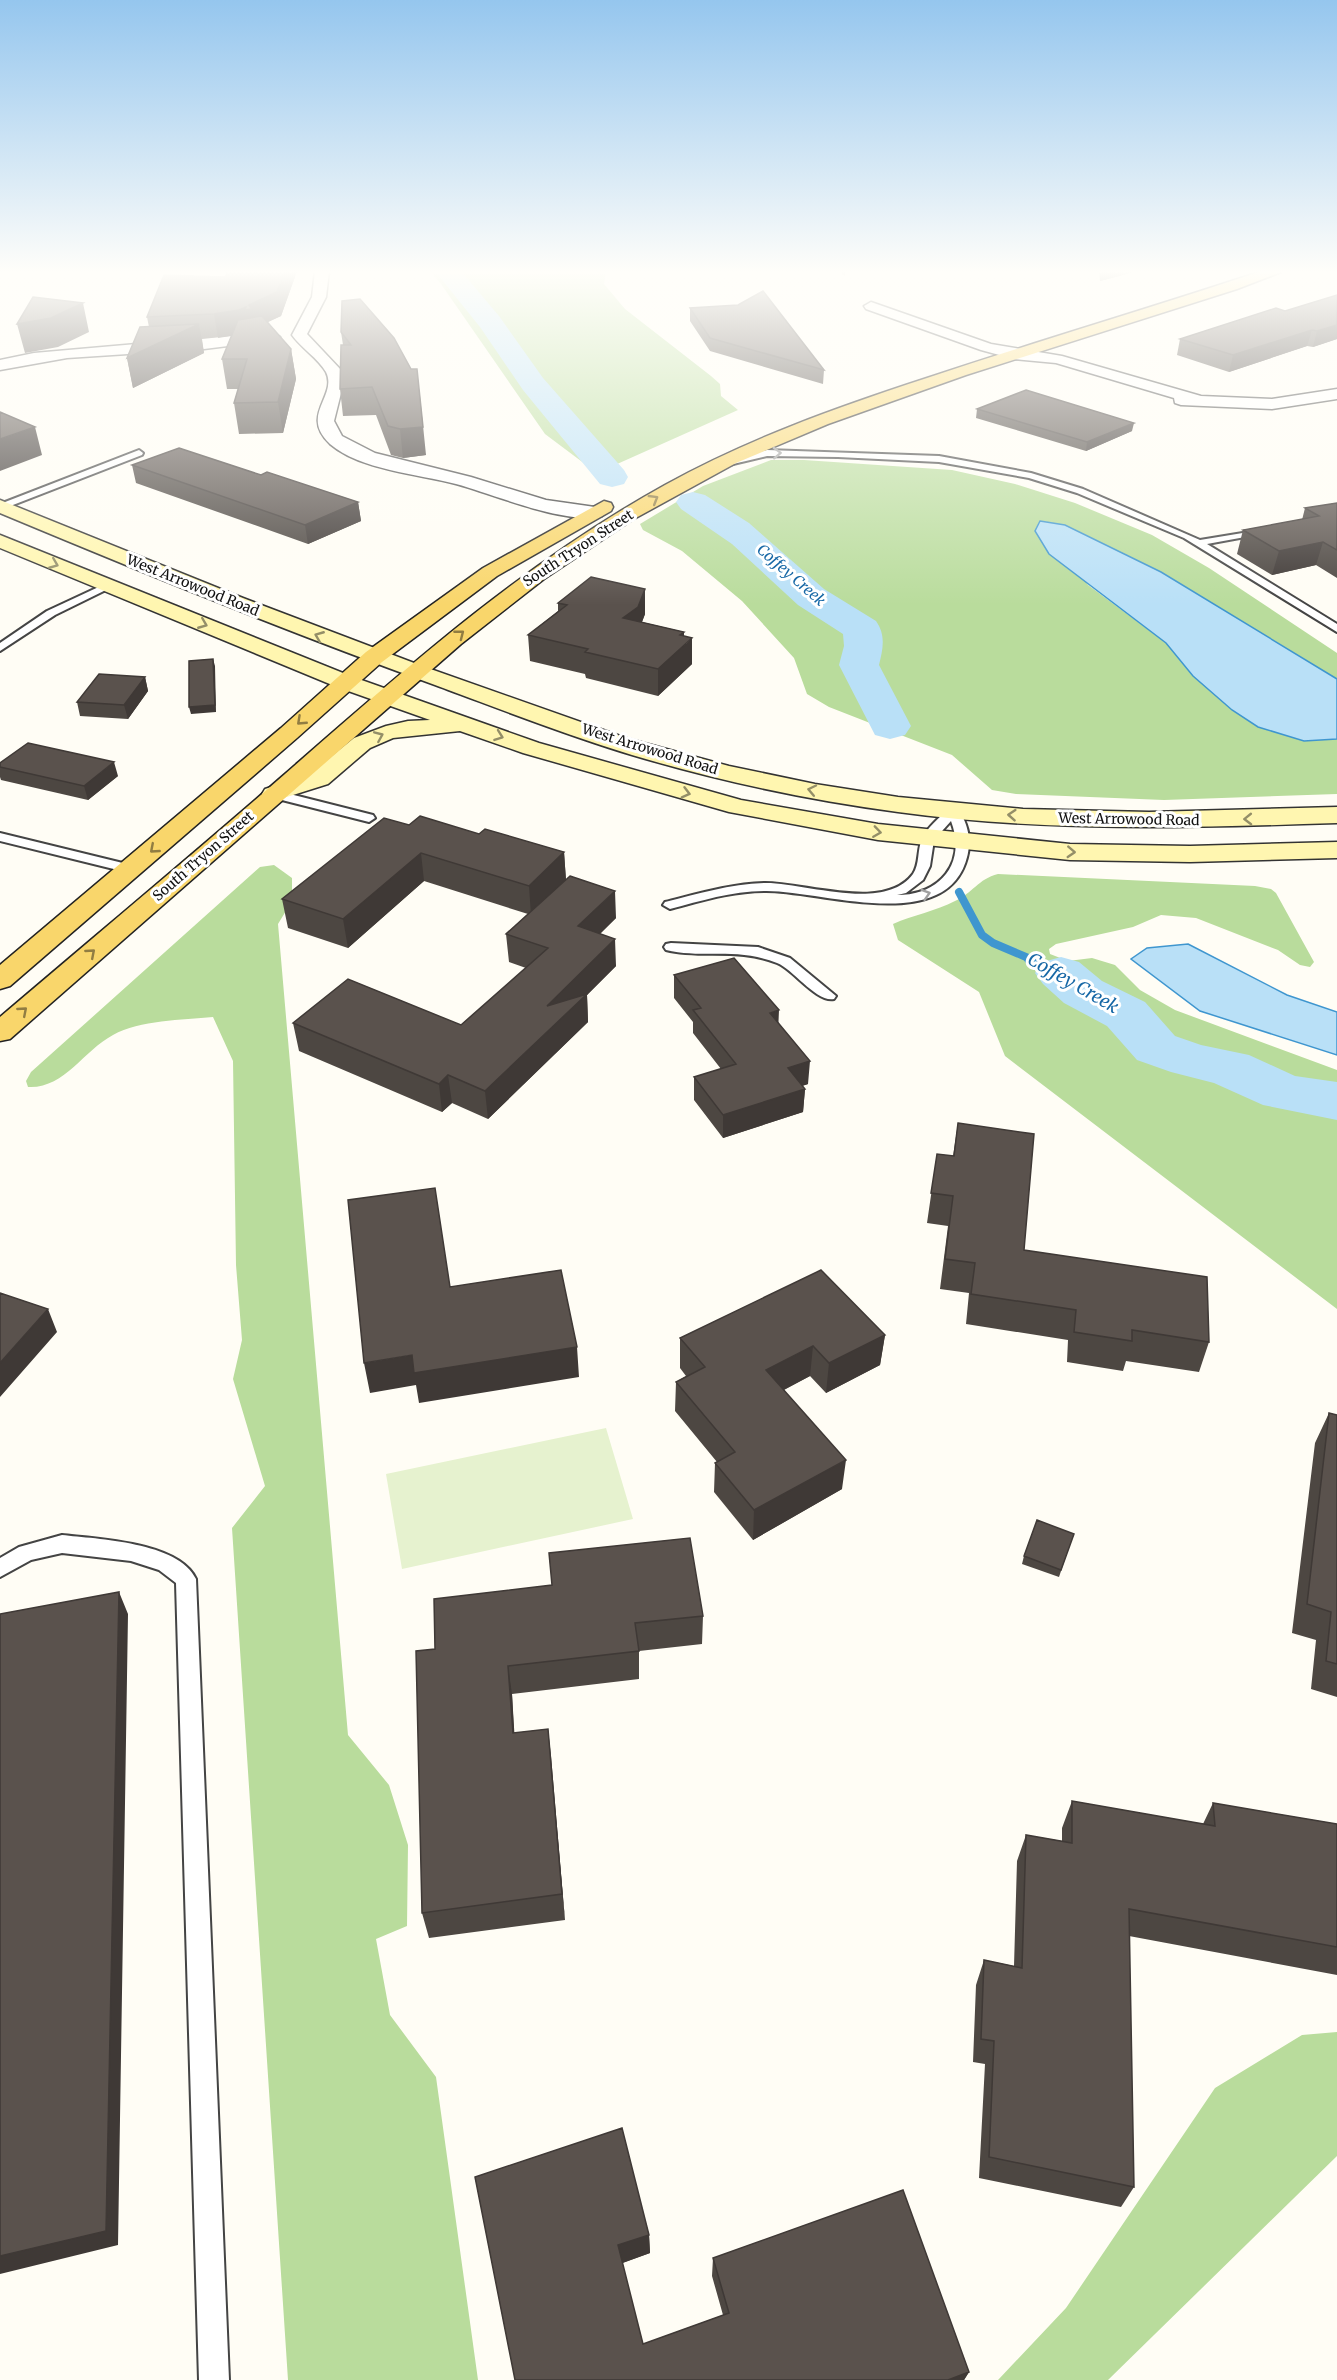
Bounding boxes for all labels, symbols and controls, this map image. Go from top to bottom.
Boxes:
one-way arrow [772,446,781,459]
one-way arrow [648,495,658,507]
street label: South Tryon Street [519,505,637,590]
water label: Coffey Creek [753,540,830,610]
street label: West Arrowood Road [123,550,262,620]
one-way arrow [48,556,59,569]
one-way arrow [196,617,207,629]
one-way arrow [315,631,326,643]
one-way arrow [453,631,464,642]
one-way arrow [298,714,308,725]
street label: West Arrowood Road [579,719,721,778]
one-way arrow [494,729,504,742]
one-way arrow [373,731,384,743]
one-way arrow [807,784,817,797]
one-way arrow [681,785,691,798]
street label: South Tryon Street [149,807,258,905]
one-way arrow [1007,808,1016,821]
street label: West Arrowood Road [1057,809,1200,829]
one-way arrow [1244,813,1253,825]
one-way arrow [872,826,881,838]
one-way arrow [150,842,161,853]
one-way arrow [1066,845,1075,858]
one-way arrow [920,888,931,901]
water label: Coffey Creek [1023,947,1123,1018]
one-way arrow [84,949,95,960]
one-way arrow [17,1008,28,1019]

